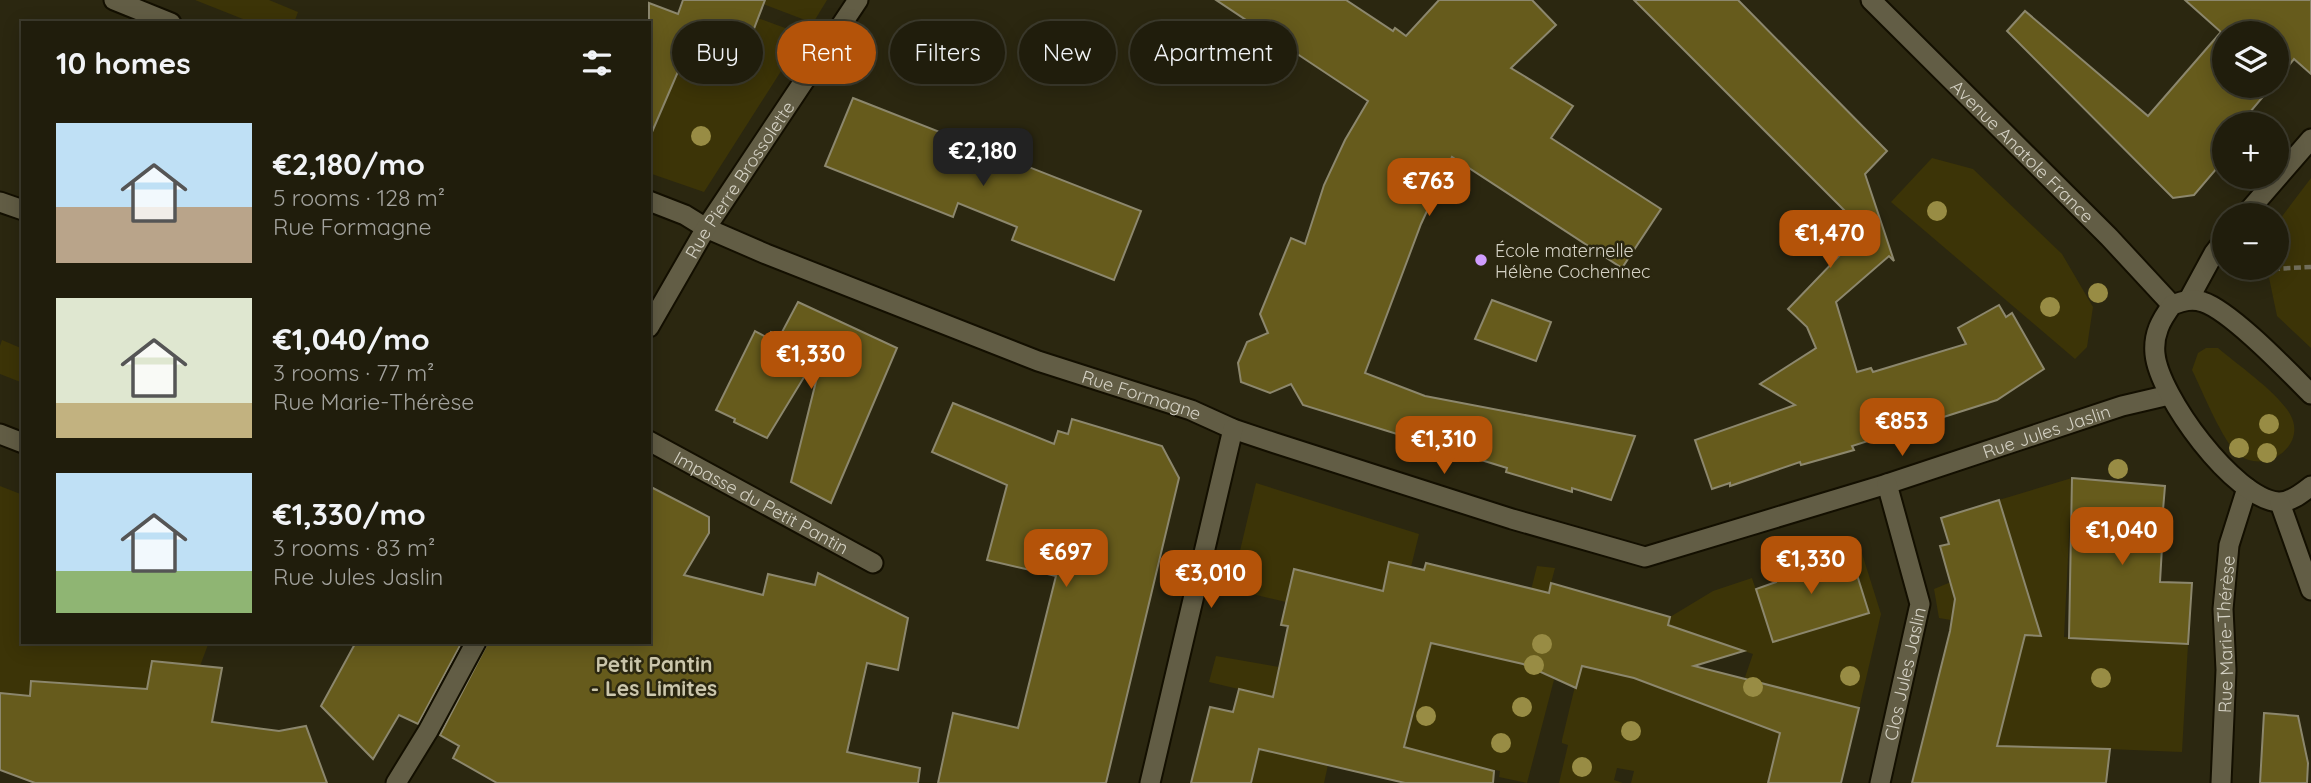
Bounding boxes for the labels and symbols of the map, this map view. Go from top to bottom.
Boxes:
street label: Avenue Anatole France [1946,75,2099,227]
street label: Rue Pierre Brossolette [679,96,799,263]
pin: €2,180 [926,128,1040,188]
pin: €763 [1388,158,1470,218]
pin: €1,470 [1773,210,1887,270]
place label: École maternelle Hélène Cochennec [1495,239,1650,283]
marker: École maternelle Hélène Cochennec [1473,252,1489,268]
pin: €1,330 [754,332,868,391]
street label: Rue Formagne [1079,364,1205,425]
pin: €853 [1861,398,1943,458]
street label: Rue Jules Jaslin [1980,399,2113,463]
pin: €1,310 [1387,416,1501,476]
street label: Impasse du Petit Pantin [670,445,853,559]
pin: €1,040 [2065,508,2179,567]
pin: €697 [1025,530,1107,589]
pin: €1,330 [1754,536,1868,596]
pin: €3,010 [1154,550,1268,610]
street label: Rue Marie-Thérèse [2211,555,2239,713]
street label: Clos Jules Jaslin [1878,605,1930,743]
district label: Petit Pantin - Les Limites [591,651,717,701]

